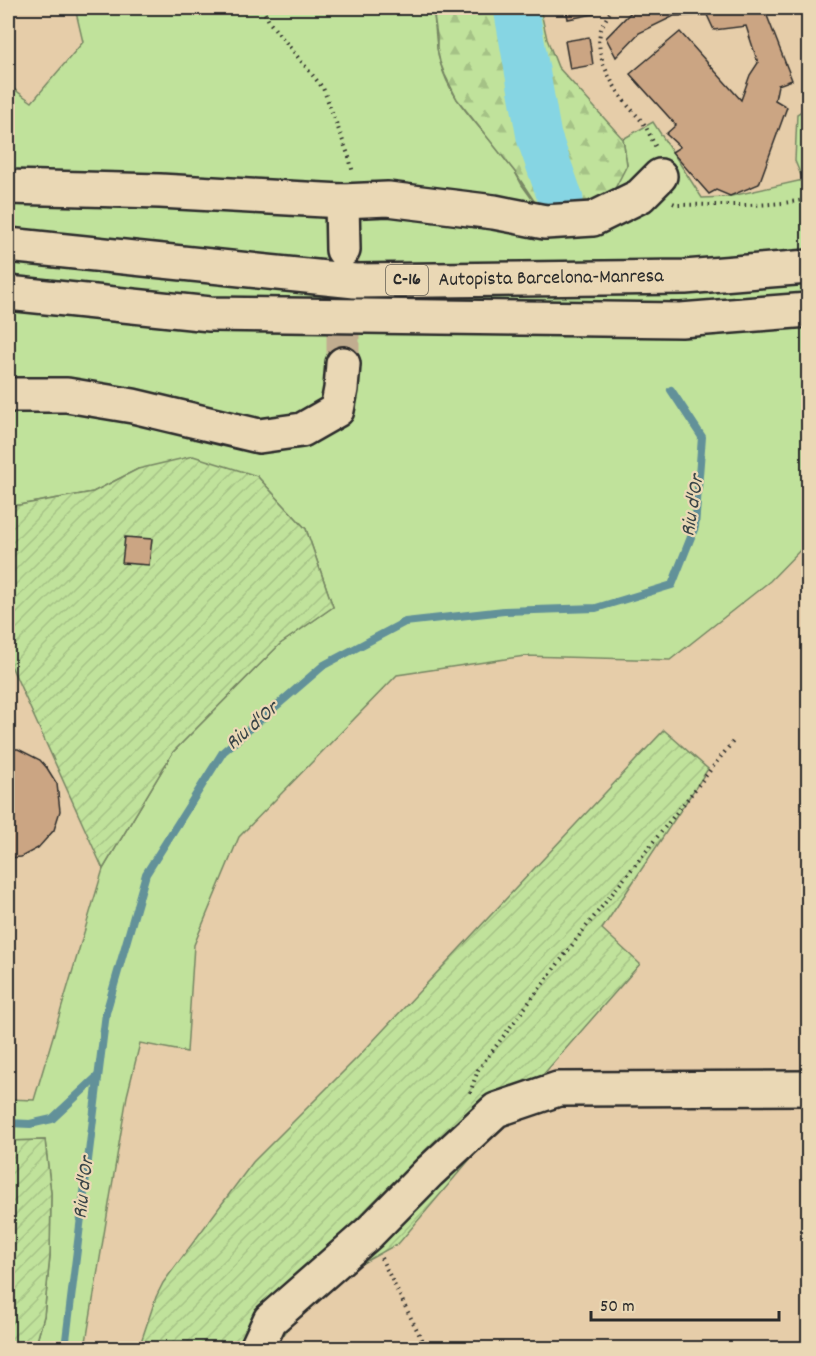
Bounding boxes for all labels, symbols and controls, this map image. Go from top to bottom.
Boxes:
street label: Autopista Barcelona-Manresa [438,263,664,295]
road number: C-16 [386,265,428,295]
water label: Riu d'Or [674,471,714,539]
water label: Riu d'Or [220,694,288,759]
water label: Riu d'Or [66,1153,104,1220]
scale bar [591,1284,778,1322]
text: 50 m [600,1295,635,1320]

